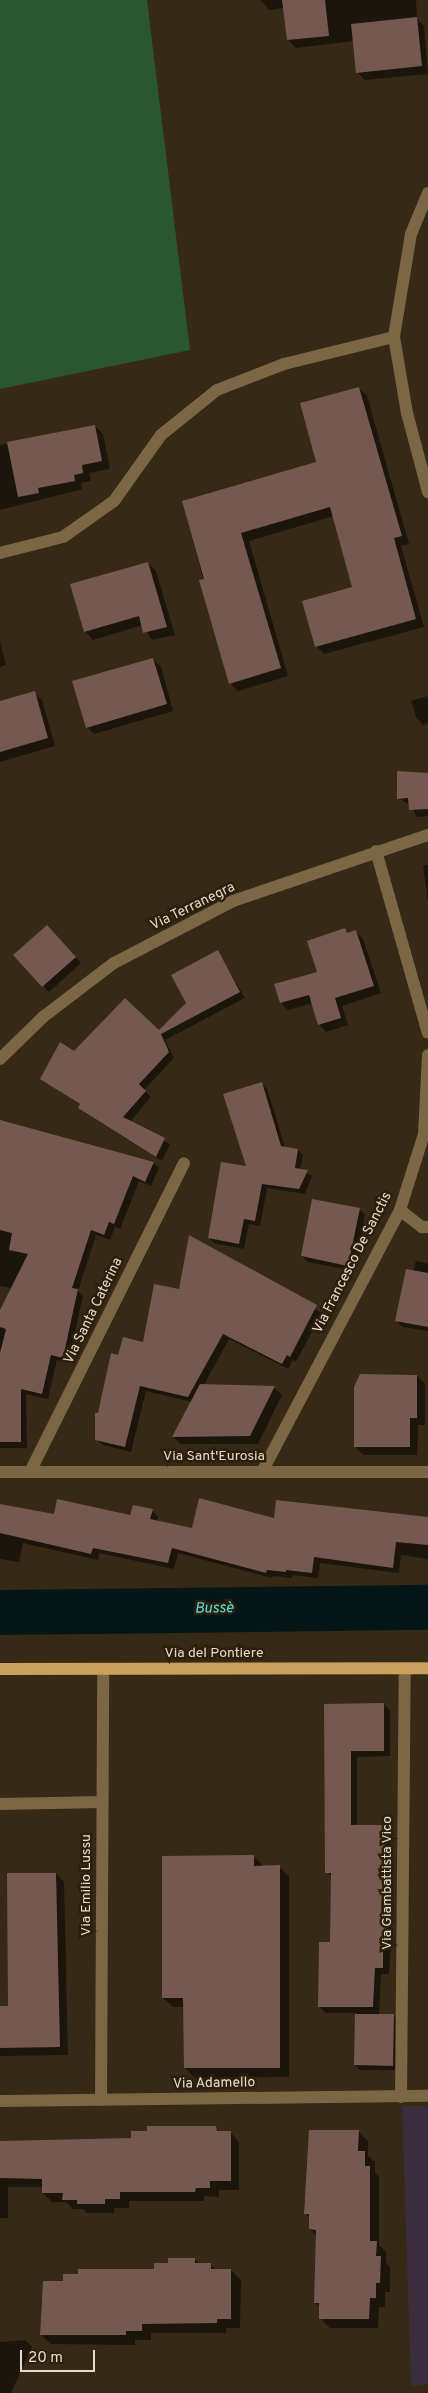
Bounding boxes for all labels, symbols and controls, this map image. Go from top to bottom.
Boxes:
street label: Via Terranegra [148,879,238,935]
street label: Via Francesco De Sanctis [310,1190,396,1336]
street label: Via Santa Caterina [61,1255,127,1367]
street label: Via Sant'Eurosia [163,1449,265,1465]
water label: Bussè [195,1600,233,1618]
street label: Via del Pontiere [165,1646,263,1662]
street label: Via Giambattista Vico [380,1816,396,1950]
street label: Via Emilio Lussu [79,1834,95,1936]
street label: Via Adamello [172,2075,256,2093]
scale bar [22,2340,98,2372]
text: 20 m [28,2349,63,2368]

